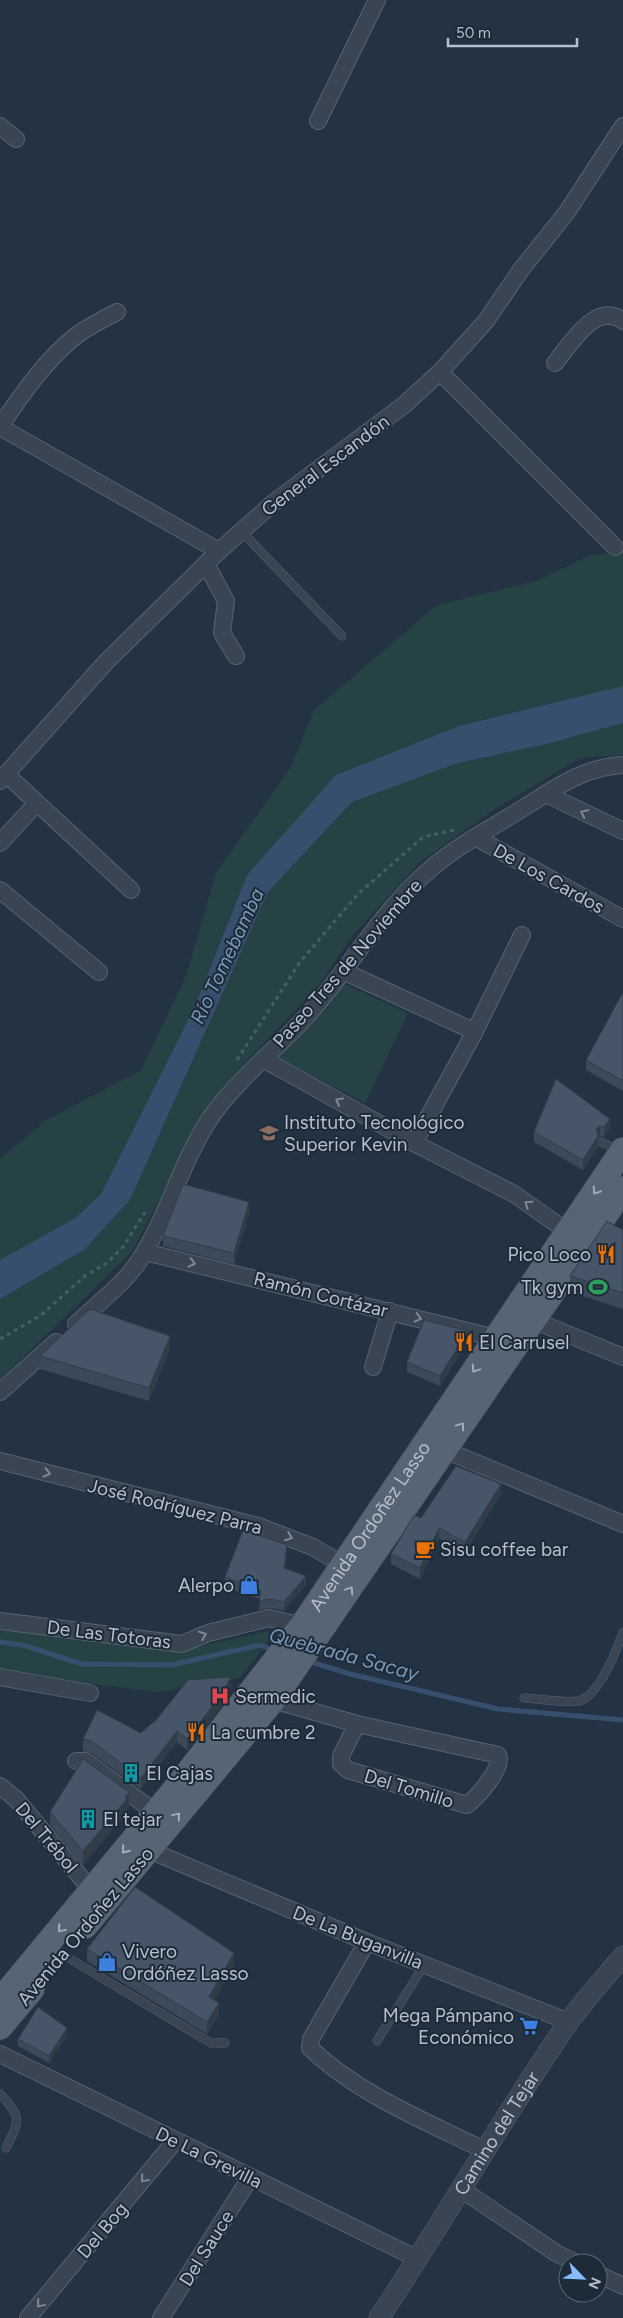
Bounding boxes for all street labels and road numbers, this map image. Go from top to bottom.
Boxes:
street label: General Escandón [257,410,394,521]
street label: De Los Cardos [489,838,608,918]
street label: Paseo Tres de Noviembre [268,874,427,1052]
street label: Ramón Cortázar [251,1267,391,1322]
street label: Avenida Ordoñez Lasso [304,1437,435,1616]
street label: José Rodríguez Parra [85,1474,264,1539]
street label: De Las Totoras [46,1615,172,1654]
street label: Del Tomillo [361,1764,457,1813]
street label: Del Trébol [10,1797,83,1877]
street label: Avenida Ordoñez Lasso [12,1842,158,2010]
street label: De La Buganvilla [289,1901,426,1974]
street label: Camino del Tejar [449,2067,544,2199]
street label: De La Grevilla [152,2122,266,2193]
street label: Del Bog [72,2198,132,2263]
street label: Del Sauce [174,2206,239,2290]

